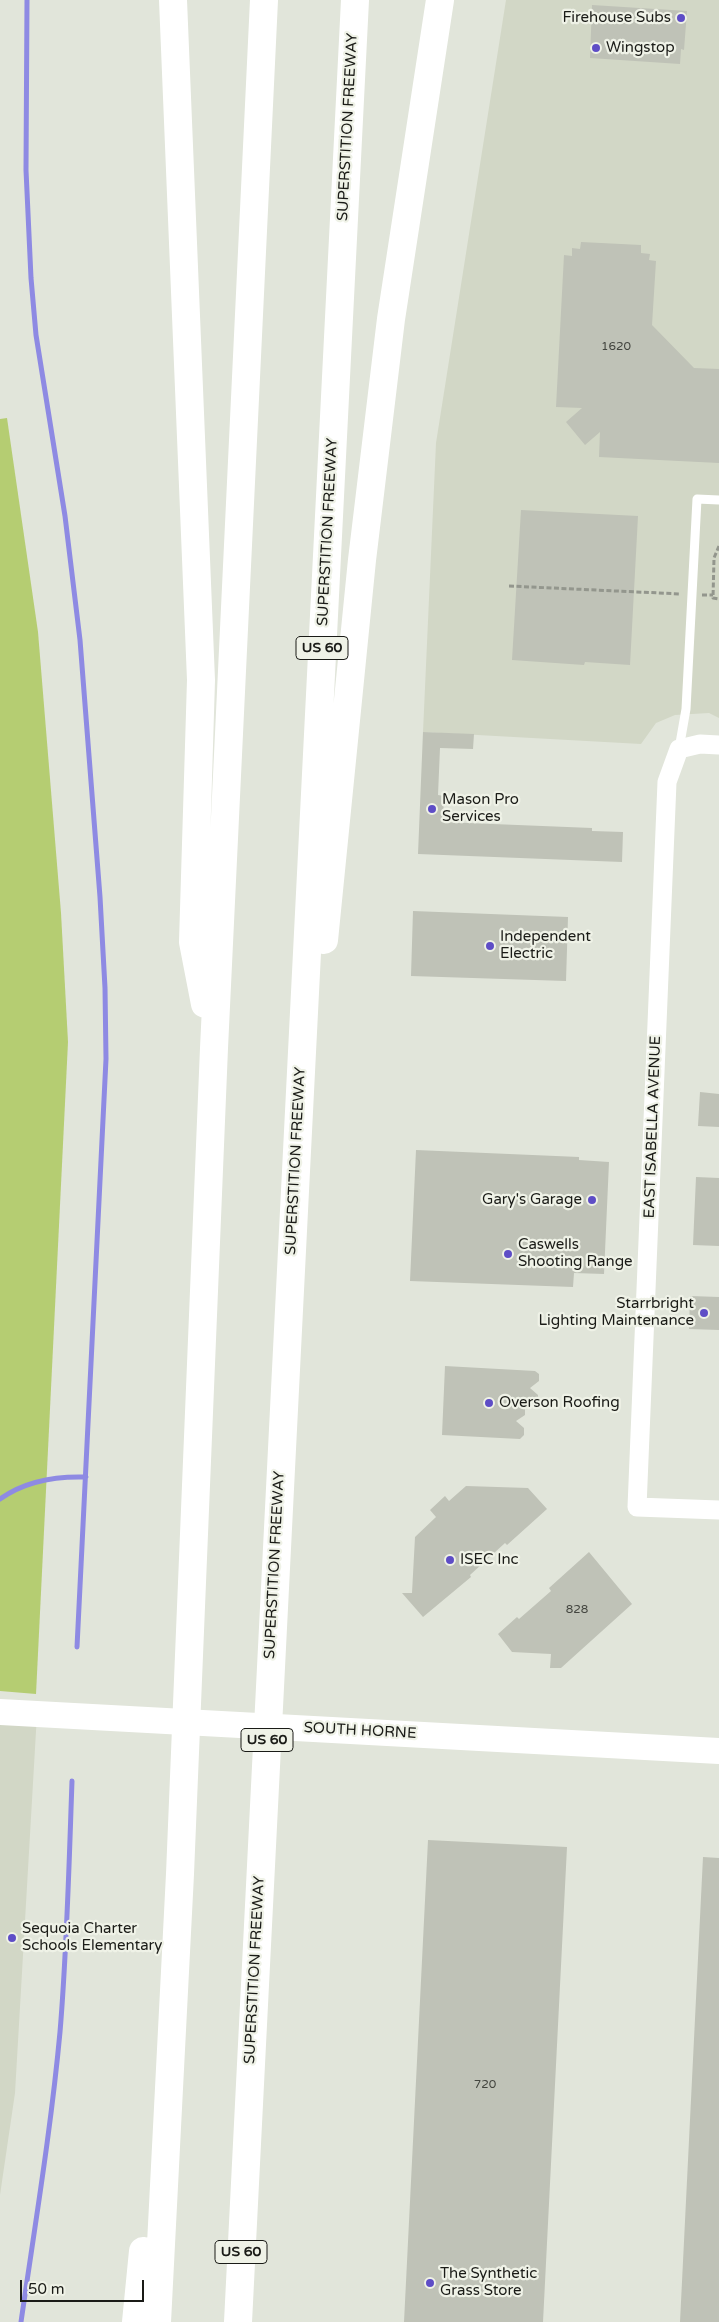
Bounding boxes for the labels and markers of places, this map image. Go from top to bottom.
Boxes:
place label: Firehouse Subs [562,9,671,27]
marker: Firehouse Subs [675,12,687,24]
place label: Wingstop [606,39,675,57]
marker: Wingstop [590,42,602,54]
place label: Mason Pro Services [442,791,519,826]
marker: Mason Pro Services [426,803,438,815]
place label: Independent Electric [500,928,591,963]
marker: Independent Electric [484,940,496,952]
place label: Gary's Garage [482,1191,582,1209]
marker: Gary's Garage [586,1194,598,1206]
place label: Caswells Shooting Range [518,1236,633,1271]
marker: Caswells Shooting Range [502,1248,514,1260]
place label: Starrbright Lighting Maintenance [538,1295,694,1330]
marker: Starrbright Lighting Maintenance [698,1307,710,1319]
place label: Overson Roofing [499,1394,620,1412]
marker: Overson Roofing [483,1397,495,1409]
place label: ISEC Inc [460,1551,519,1569]
marker: ISEC Inc [444,1554,456,1566]
place label: Sequoia Charter Schools Elementary [22,1920,162,1955]
marker: Sequoia Charter Schools Elementary [6,1932,18,1944]
place label: The Synthetic Grass Store [440,2265,537,2300]
marker: The Synthetic Grass Store [424,2277,436,2289]

